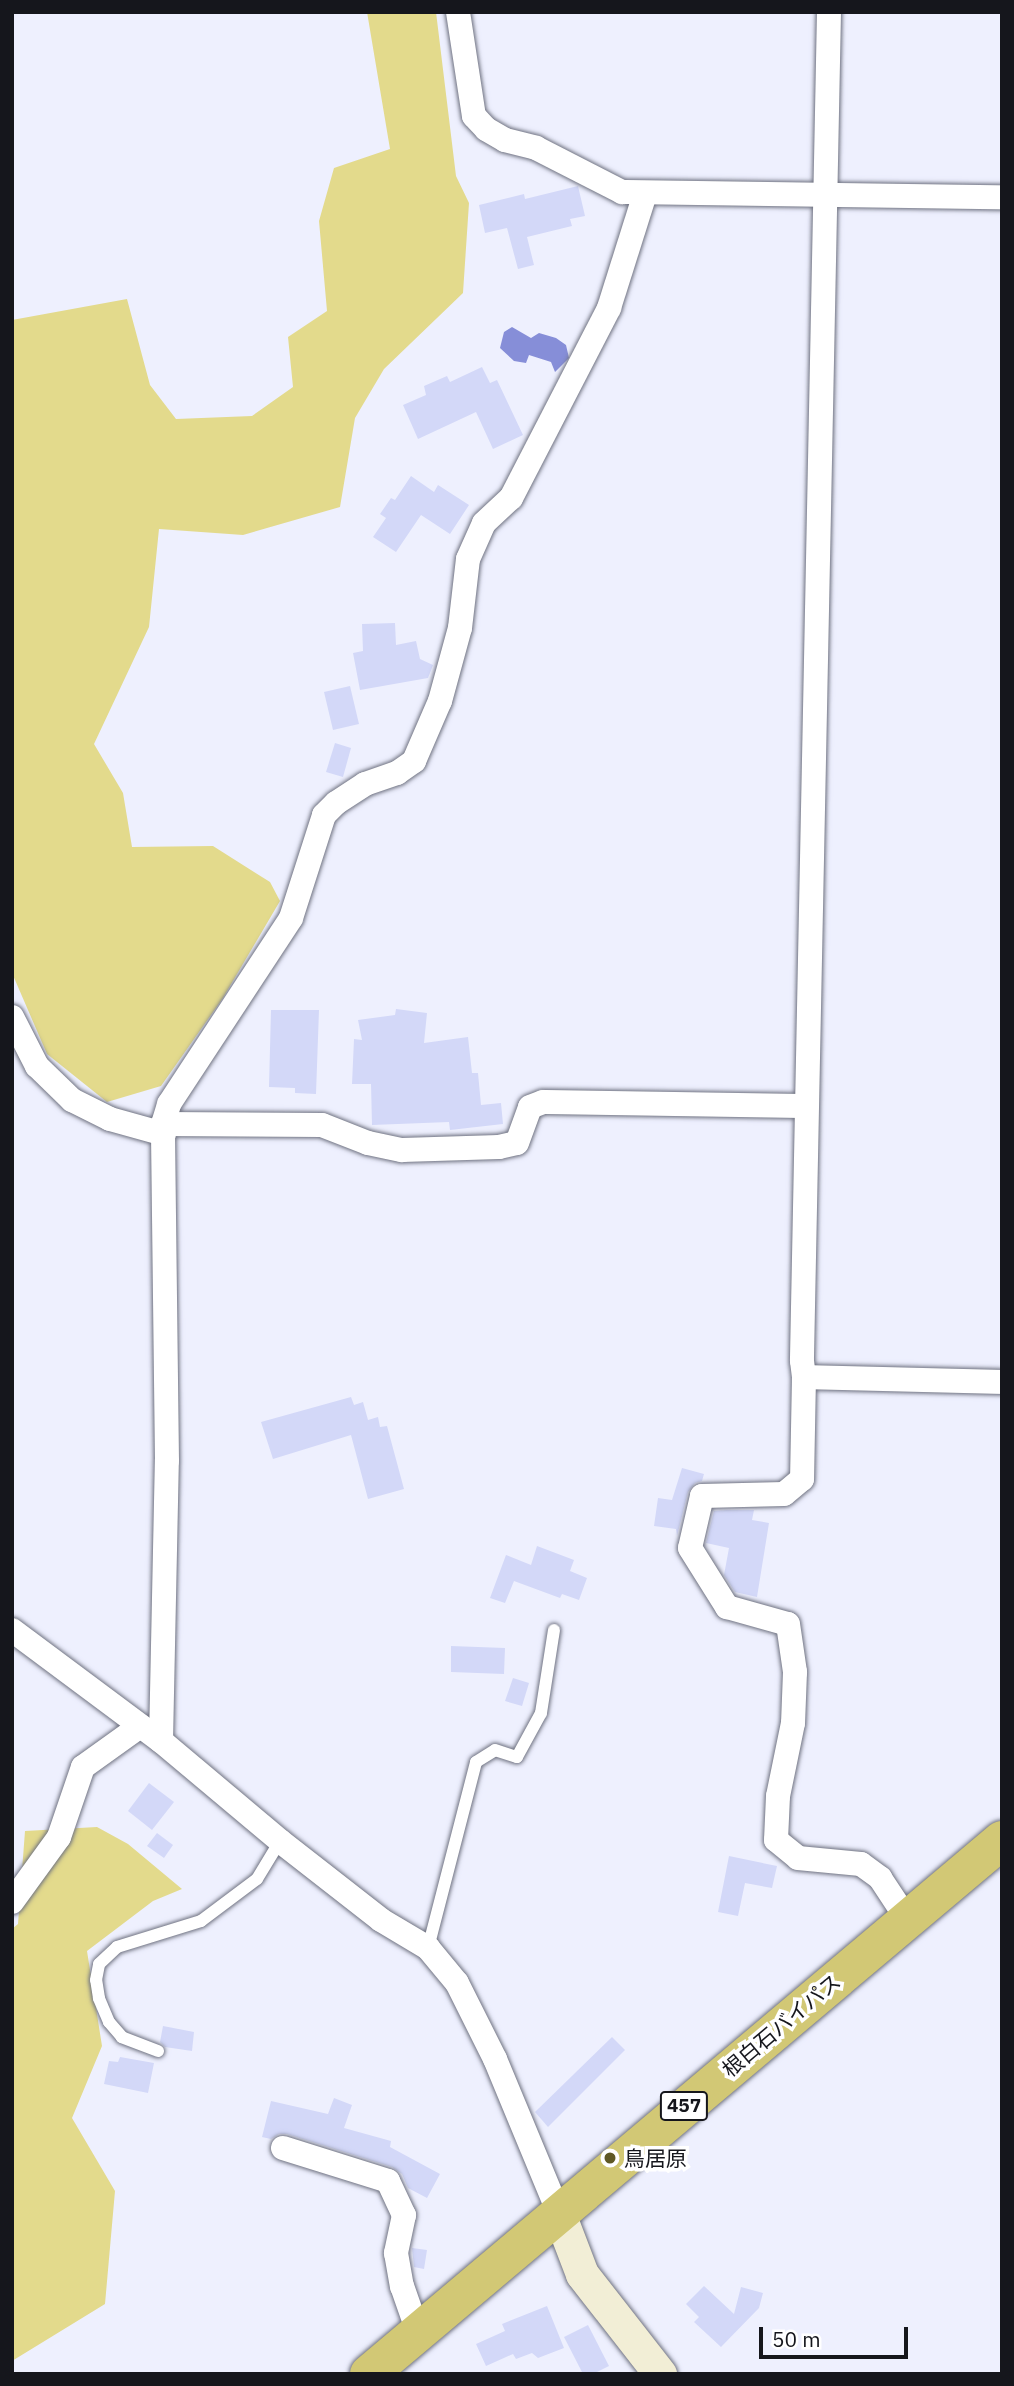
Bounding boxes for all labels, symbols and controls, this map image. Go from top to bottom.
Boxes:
street label: 根白石バイパス [717,1968,845,2082]
road number: 457 [660,2090,708,2122]
place label: 鳥居原 [624,2145,687,2171]
marker: 鳥居原 [602,2150,618,2166]
scale bar [762,2312,911,2356]
text: 50 m [772,2325,821,2353]

